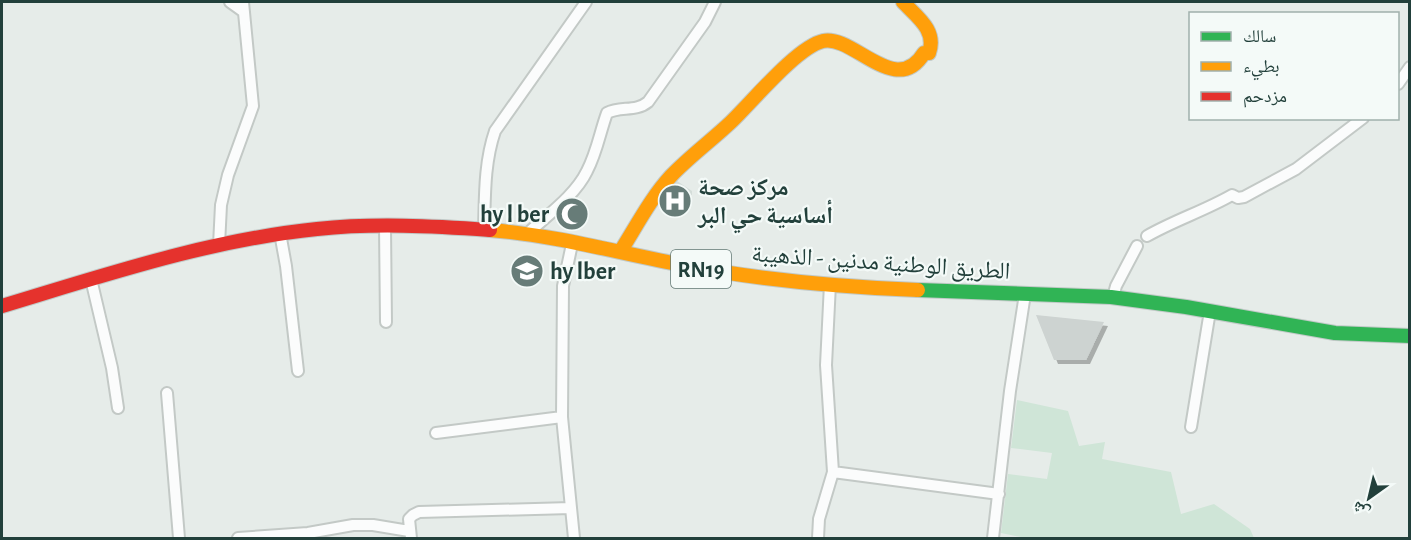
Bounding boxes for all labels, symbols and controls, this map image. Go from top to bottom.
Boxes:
legend [1189,12,1399,120]
text: سالك [1243,28,1276,46]
text: بطيء [1243,58,1280,81]
text: مزدحم [1243,88,1287,108]
place label: مركز صحة أساسية حي البر [697,176,833,234]
hospital icon: مركز صحة أساسية حي البر [657,183,693,219]
mosque icon: hy l ber [554,196,590,232]
place label: hy l ber [480,203,550,227]
street label: الطريق الوطنية مدنين - الذهيبة [751,242,1011,285]
road number: RN19 [671,250,731,288]
school or university icon: hy lber [509,253,545,289]
place label: hy lber [550,260,616,284]
north arrow [1339,468,1399,528]
text: ش [1350,497,1373,521]

